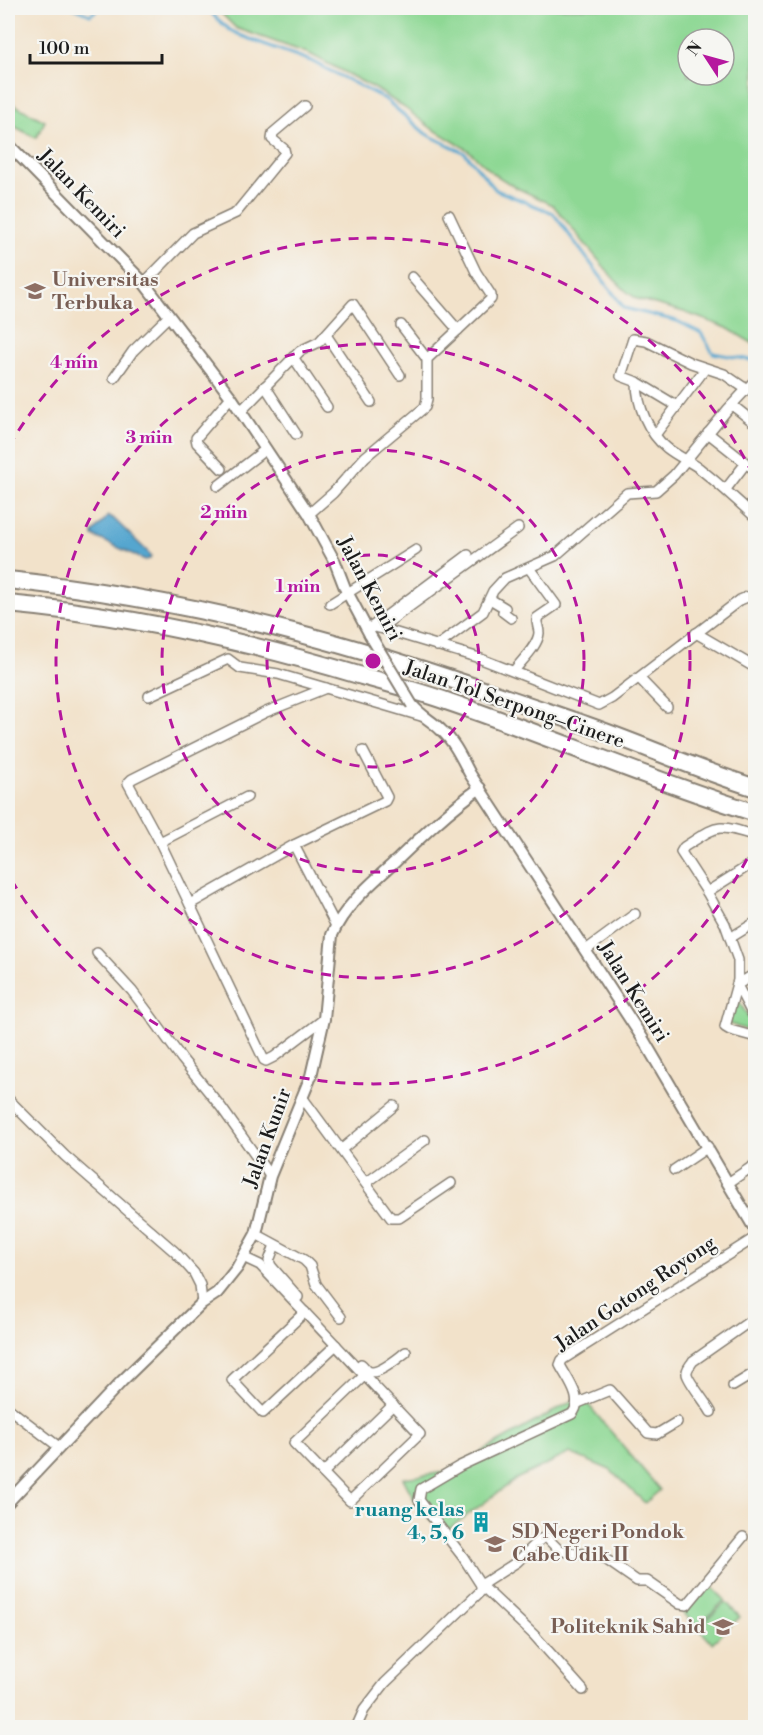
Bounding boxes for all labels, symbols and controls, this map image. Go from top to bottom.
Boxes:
scale bar [30,27,162,65]
north arrow [676,27,736,87]
text: 100 m [39,37,90,60]
text: N [683,37,707,60]
street label: Jalan Kemiri [31,143,130,244]
place label: Universitas Terbuka [52,268,159,316]
school or university icon: Universitas Terbuka [23,279,47,303]
text: 4 min [50,351,98,374]
text: 3 min [126,426,172,449]
text: 2 min [200,501,248,524]
street label: Jalan Kemiri [330,531,407,646]
text: 1 min [276,575,320,598]
centre of rings [363,651,383,671]
street label: Jalan Tol Serpong–Cinere [399,655,628,755]
street label: Jalan Kemiri [591,936,674,1048]
street label: Jalan Kunir [238,1084,298,1192]
street label: Jalan Gotong Royong [550,1231,722,1358]
place label: ruang kelas 4, 5, 6 [355,1498,464,1546]
building icon: ruang kelas 4, 5, 6 [469,1510,493,1534]
place label: SD Negeri Pondok Cabe Udik II [512,1520,685,1568]
school or university icon: SD Negeri Pondok Cabe Udik II [483,1532,507,1556]
place label: Politeknik Sahid [550,1615,706,1640]
school or university icon: Politeknik Sahid [711,1615,735,1639]

